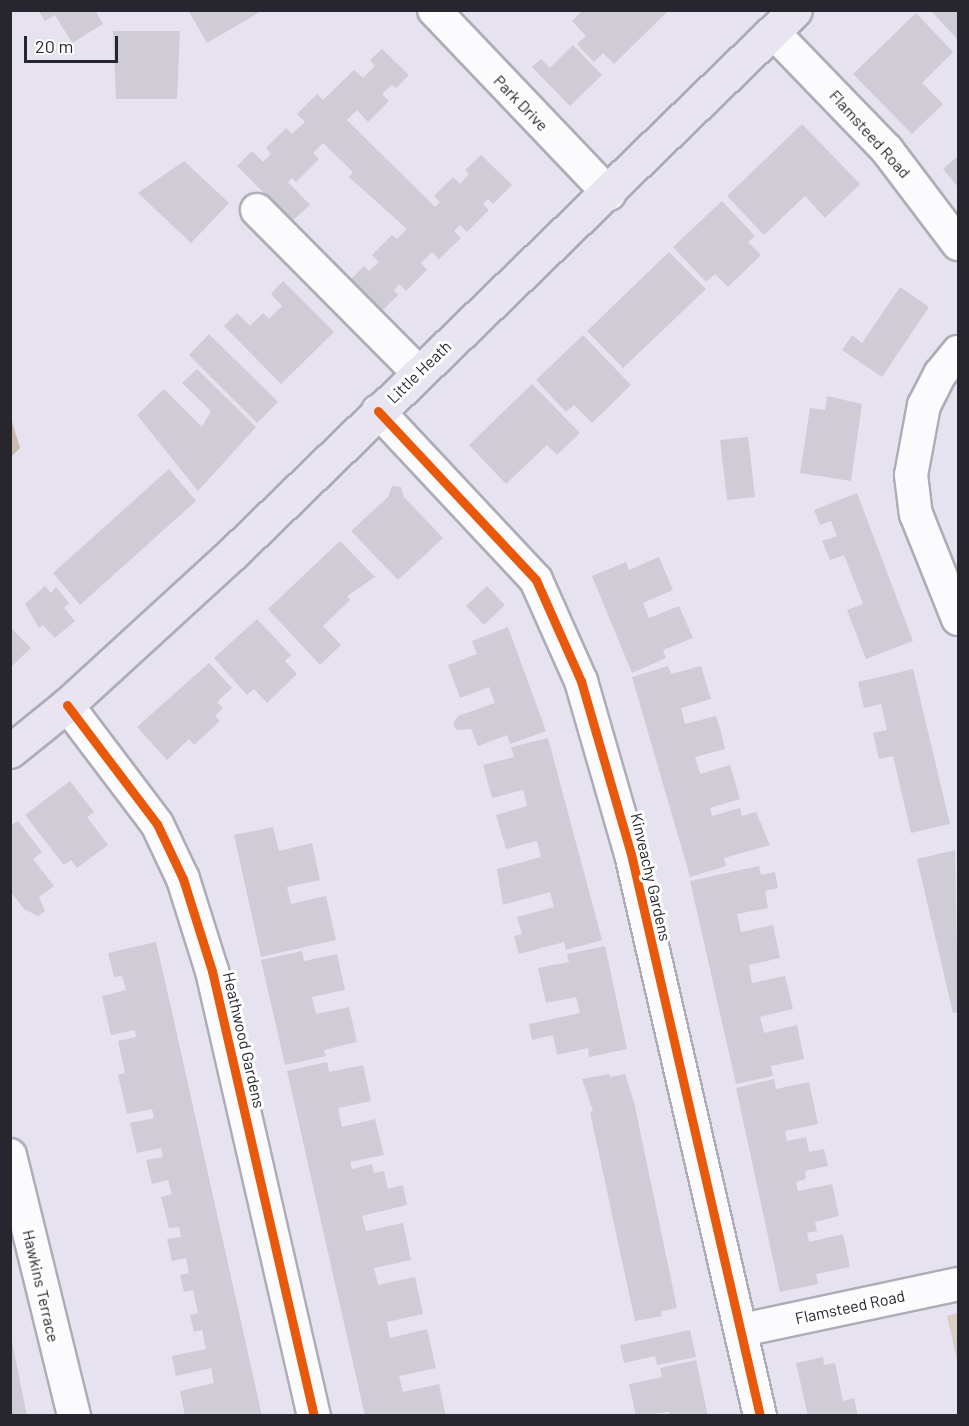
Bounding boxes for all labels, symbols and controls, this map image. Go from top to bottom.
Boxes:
scale bar [27,24,122,62]
text: 20 m [35,35,73,57]
street label: Park Drive [490,71,552,135]
street label: Flamsteed Road [825,86,915,182]
street label: Little Heath [383,337,455,407]
street label: Kinveachy Gardens [627,811,675,943]
street label: Heathwood Gardens [219,970,269,1110]
street label: Hawkins Terrace [19,1228,63,1344]
street label: Flamsteed Road [793,1286,907,1328]

